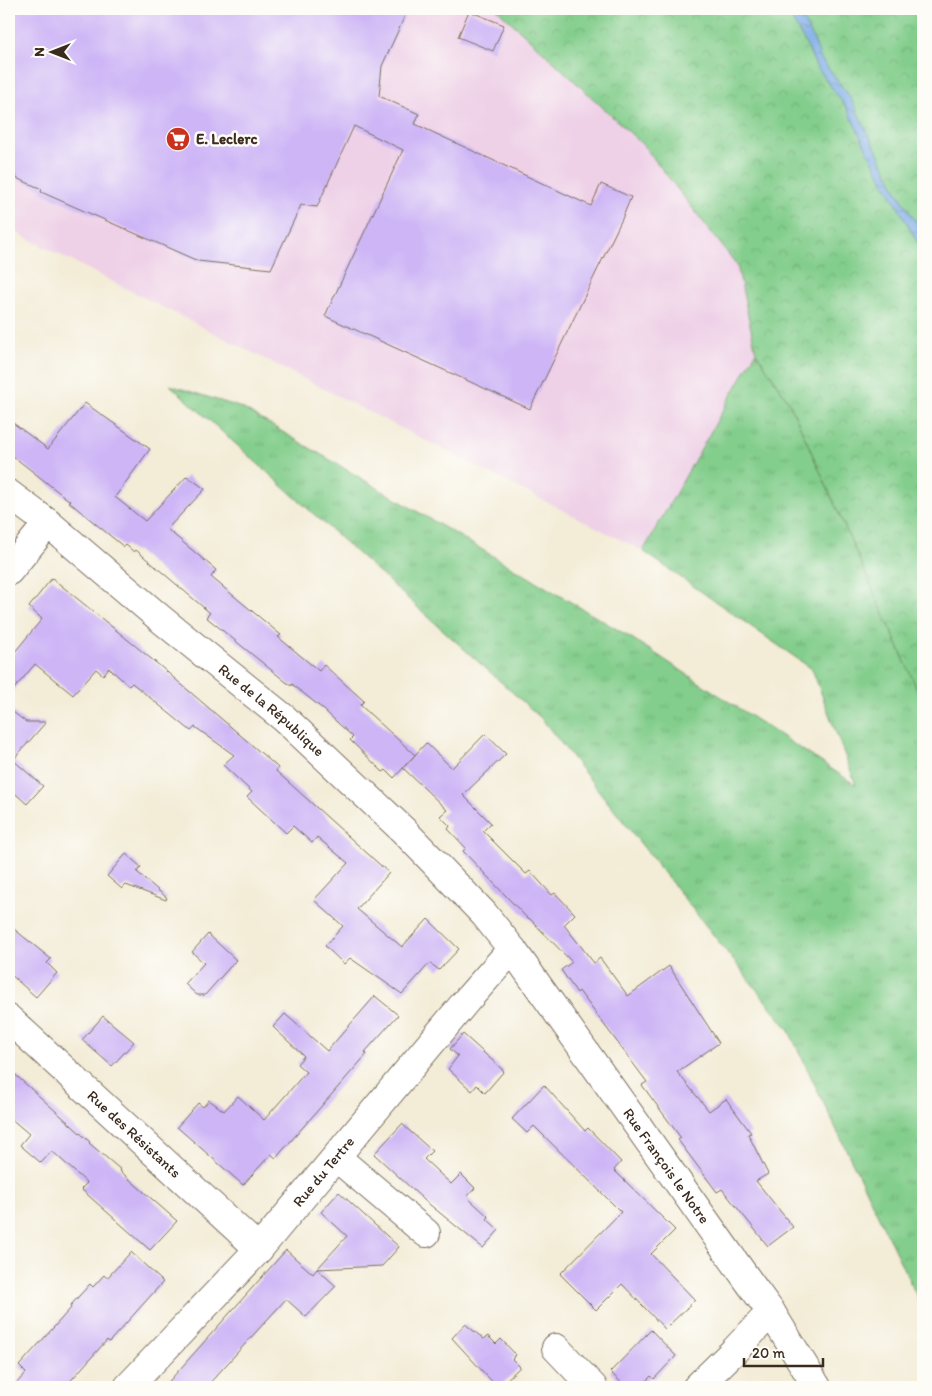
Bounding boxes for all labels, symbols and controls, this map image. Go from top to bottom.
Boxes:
north arrow [28,28,78,78]
text: N [31,47,48,57]
supermarket icon: E. Leclerc [165,126,191,152]
place label: E. Leclerc [196,130,257,148]
street label: Rue de la République [215,660,328,760]
street label: Rue des Résistants [84,1087,185,1182]
street label: Rue François le Notre [619,1105,714,1227]
street label: Rue du Tertre [289,1133,358,1211]
scale bar [744,1336,823,1368]
text: 20 m [752,1344,786,1362]

